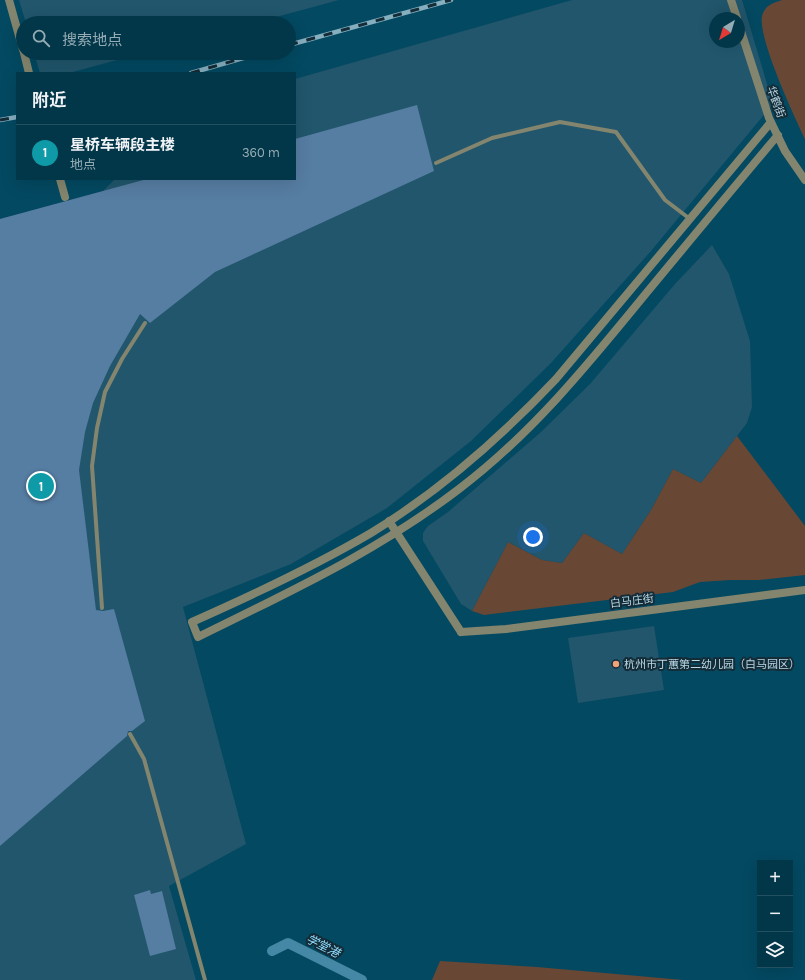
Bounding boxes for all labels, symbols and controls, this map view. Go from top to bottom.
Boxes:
north arrow [709,12,745,48]
search box [16,16,296,60]
icon: search [30,27,52,49]
text: 搜索地点 [62,31,122,49]
street label: 华鹤街 [764,84,788,120]
text: 附近 [32,90,66,110]
text: 星桥车辆段主楼 [70,136,175,154]
text: 1 [43,145,47,160]
text: 360 m [242,145,280,160]
text: 地点 [70,157,96,172]
pin: 1 [28,471,54,501]
your location [523,527,543,547]
street label: 白马庄街 [609,592,655,610]
place label: 杭州市丁蕙第二幼儿园（白马园区） [624,658,800,671]
marker: 杭州市丁蕙第二幼儿园（白马园区） [611,659,621,669]
map controls [757,860,793,968]
button: + [757,860,793,896]
button: − [757,896,793,932]
water label: 学堂港 [304,932,344,961]
button: layers [757,932,793,968]

